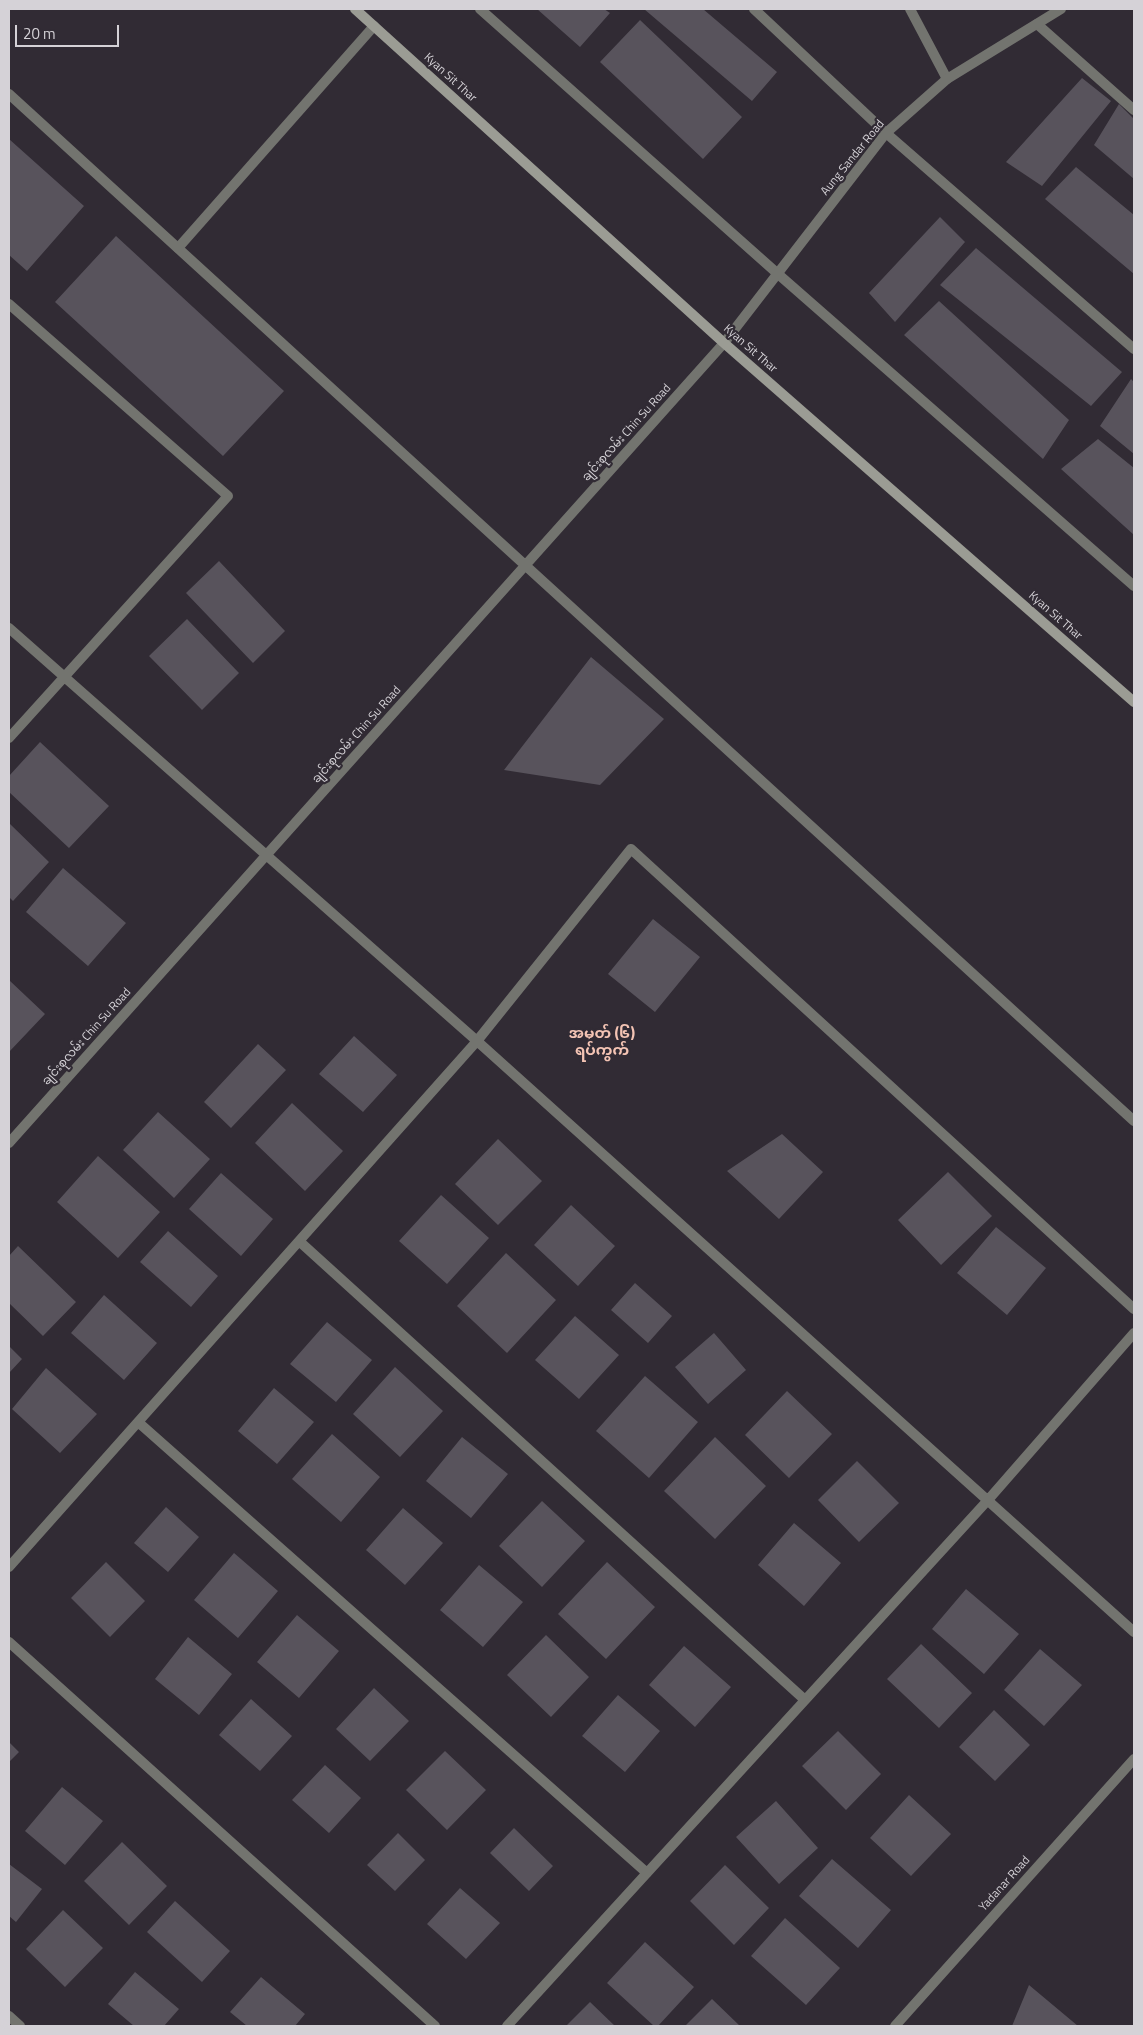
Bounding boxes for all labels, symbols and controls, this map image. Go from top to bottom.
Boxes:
scale bar [18,15,121,47]
text: 20 m [23,22,56,45]
street label: Kyan Sit Thar [421,50,479,106]
street label: Aung Sandar Road [818,117,888,199]
street label: Kyan Sit Thar [720,322,780,376]
street label: ချင်းစုလမ်း Chin Su Road [580,381,674,485]
street label: Kyan Sit Thar [1025,589,1085,643]
street label: ချင်းစုလမ်း Chin Su Road [310,683,404,787]
street label: ချင်းစုလမ်း Chin Su Road [40,985,134,1089]
district label: အမှတ် (၆) ရပ်ကွက် [569,1025,635,1060]
street label: Yadanar Road [976,1853,1034,1915]

